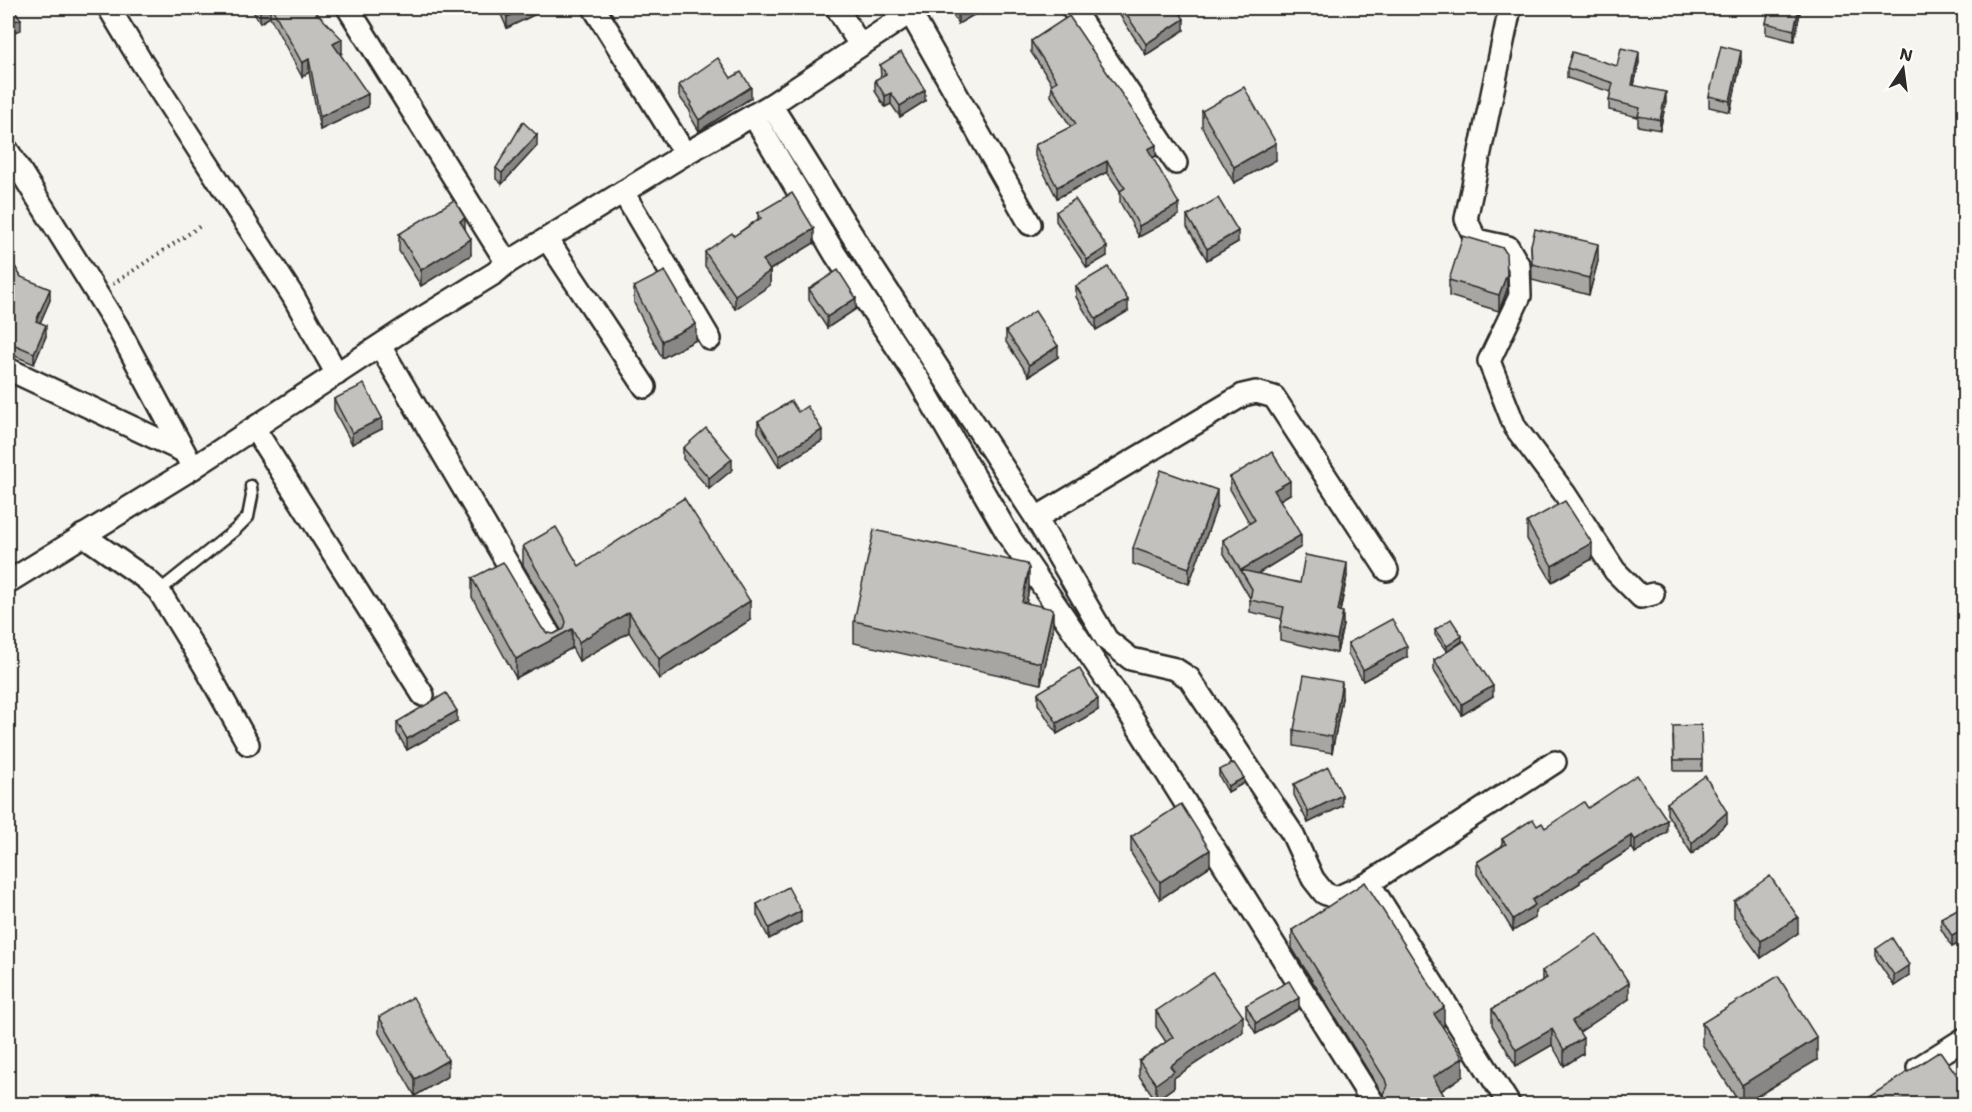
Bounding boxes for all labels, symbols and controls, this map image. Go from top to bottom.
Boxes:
north arrow [1873,39,1933,99]
text: N [1898,43,1915,67]

